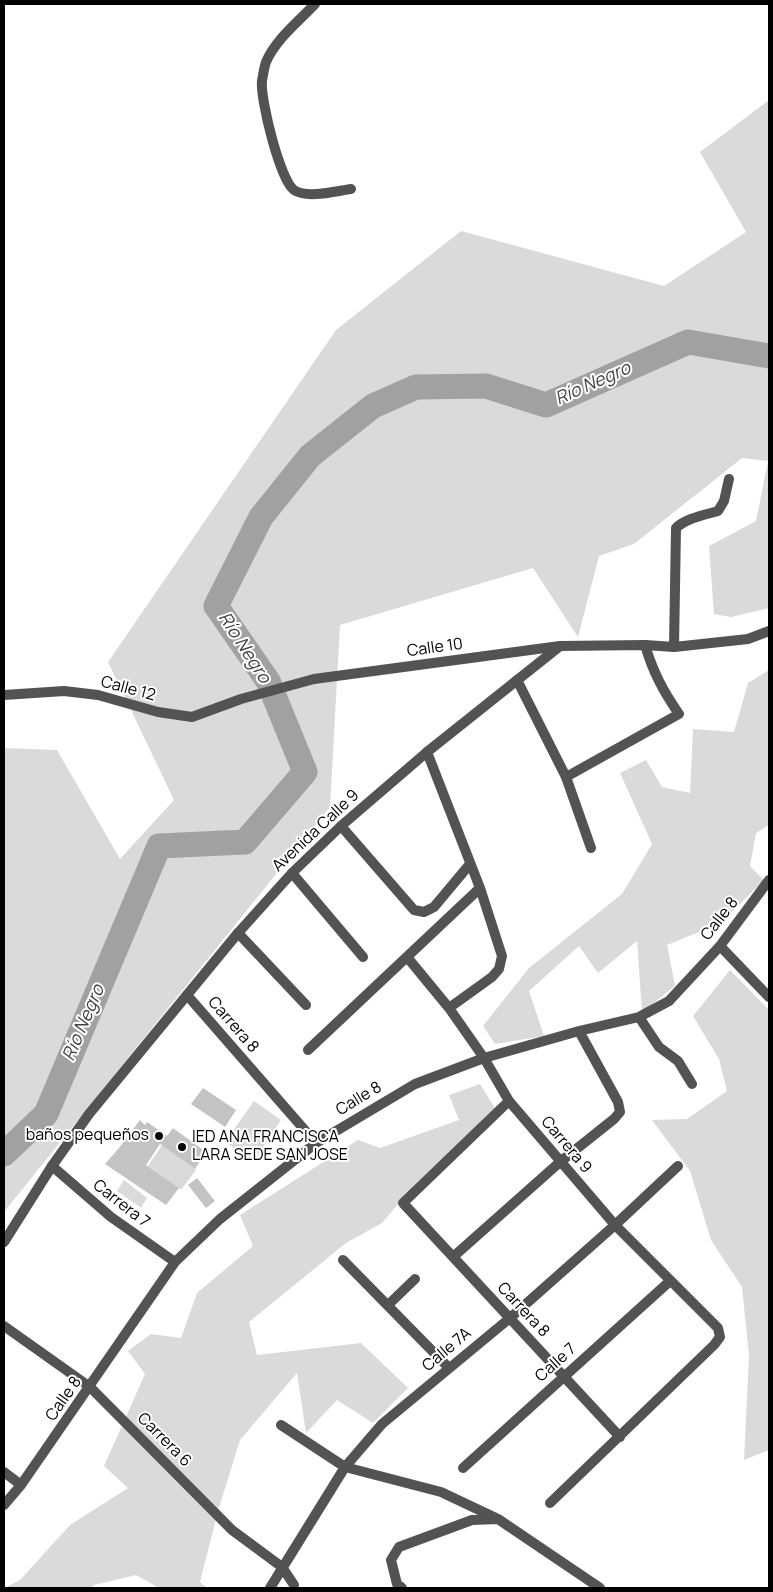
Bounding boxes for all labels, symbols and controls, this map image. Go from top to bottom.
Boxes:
water label: Río Negro [552,358,634,410]
water label: Río Negro [213,608,275,688]
street label: Calle 10 [406,635,464,661]
street label: Calle 12 [99,673,157,705]
street label: Avenida Calle 9 [269,786,363,876]
street label: Calle 8 [697,894,743,944]
water label: Río Negro [58,982,110,1064]
street label: Carrera 8 [203,993,263,1057]
street label: Calle 8 [333,1078,385,1120]
street label: Carrera 9 [537,1113,595,1177]
place label: baños pequeños [26,1126,149,1146]
place label: IED ANA FRANCISCA LARA SEDE SAN JOSE [192,1128,348,1166]
marker: baños pequeños [153,1130,165,1142]
marker: IED ANA FRANCISCA LARA SEDE SAN JOSE [176,1141,188,1153]
street label: Carrera 7 [89,1176,153,1232]
street label: Carrera 8 [493,1279,553,1341]
street label: Calle 7A [419,1324,475,1376]
street label: Calle 7 [532,1340,580,1386]
street label: Calle 8 [42,1373,86,1425]
street label: Carrera 6 [133,1409,195,1471]

